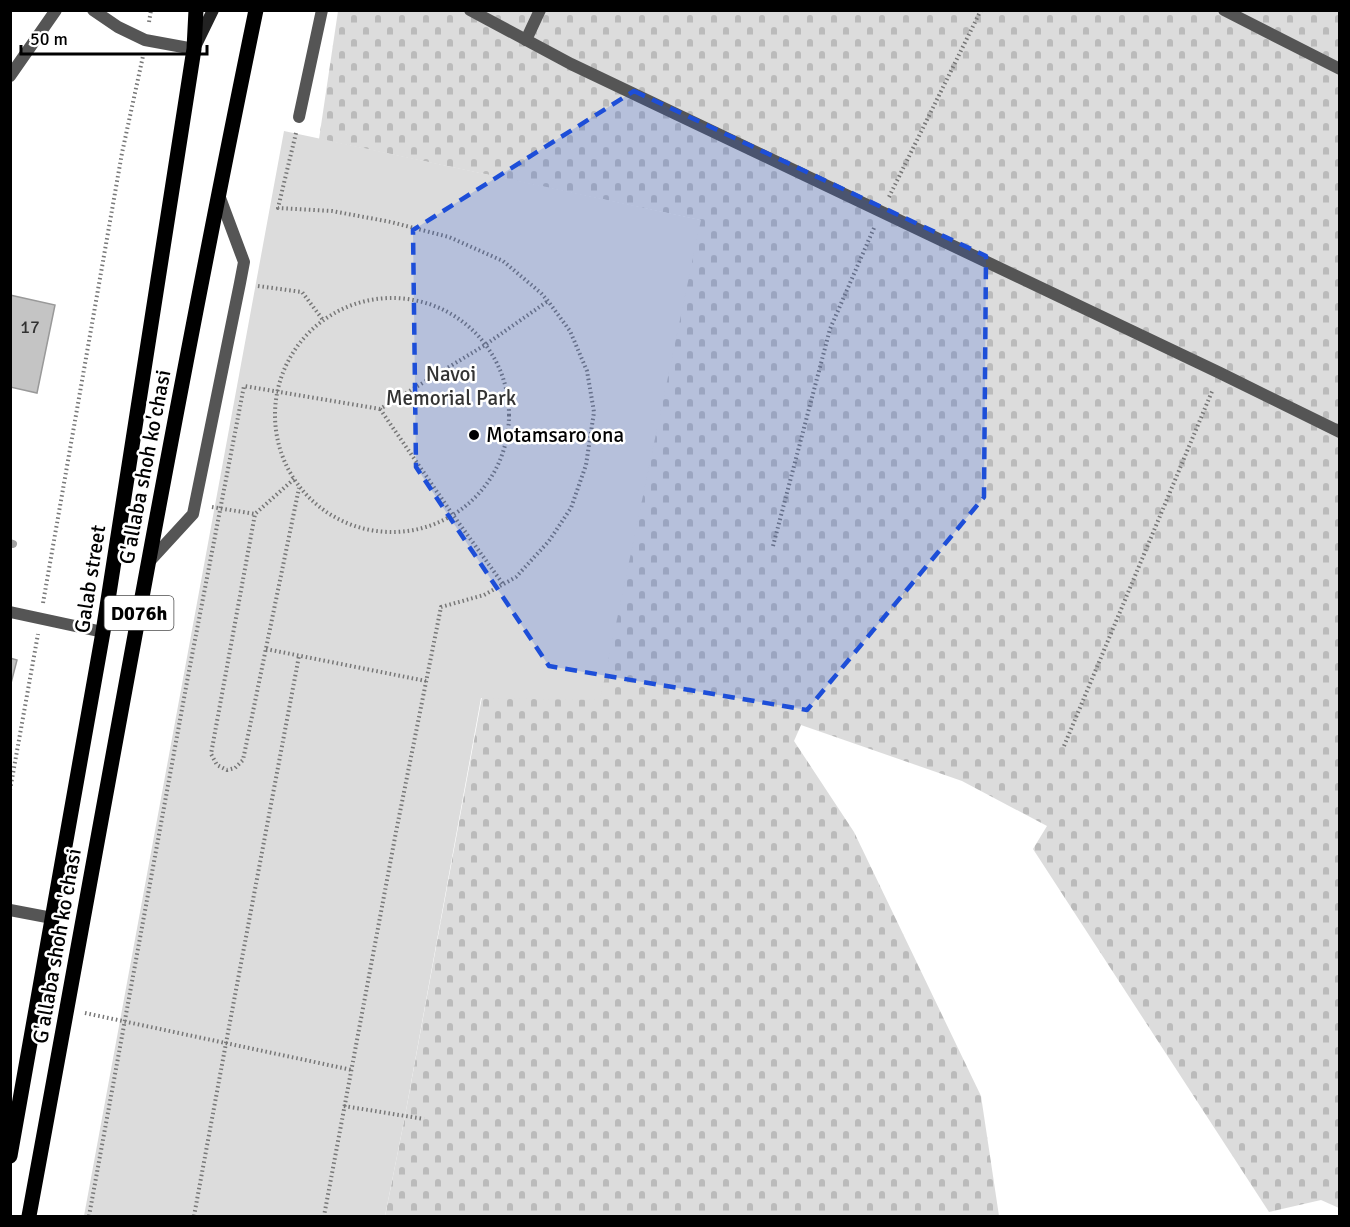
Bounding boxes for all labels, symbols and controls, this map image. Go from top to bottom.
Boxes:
scale bar [21,18,207,56]
text: 50 m [30,28,68,50]
house number: 17 [20,316,40,338]
park label: Navoi Memorial Park [386,361,517,411]
street label: G'allaba shoh ko'chasi [113,368,177,566]
place label: Motamsaro ona [486,422,624,448]
marker: Motamsaro ona [467,428,481,442]
street label: Galab street [69,523,111,635]
road number: D076h [104,596,174,630]
street label: G'allaba shoh ko'chasi [27,847,87,1045]

